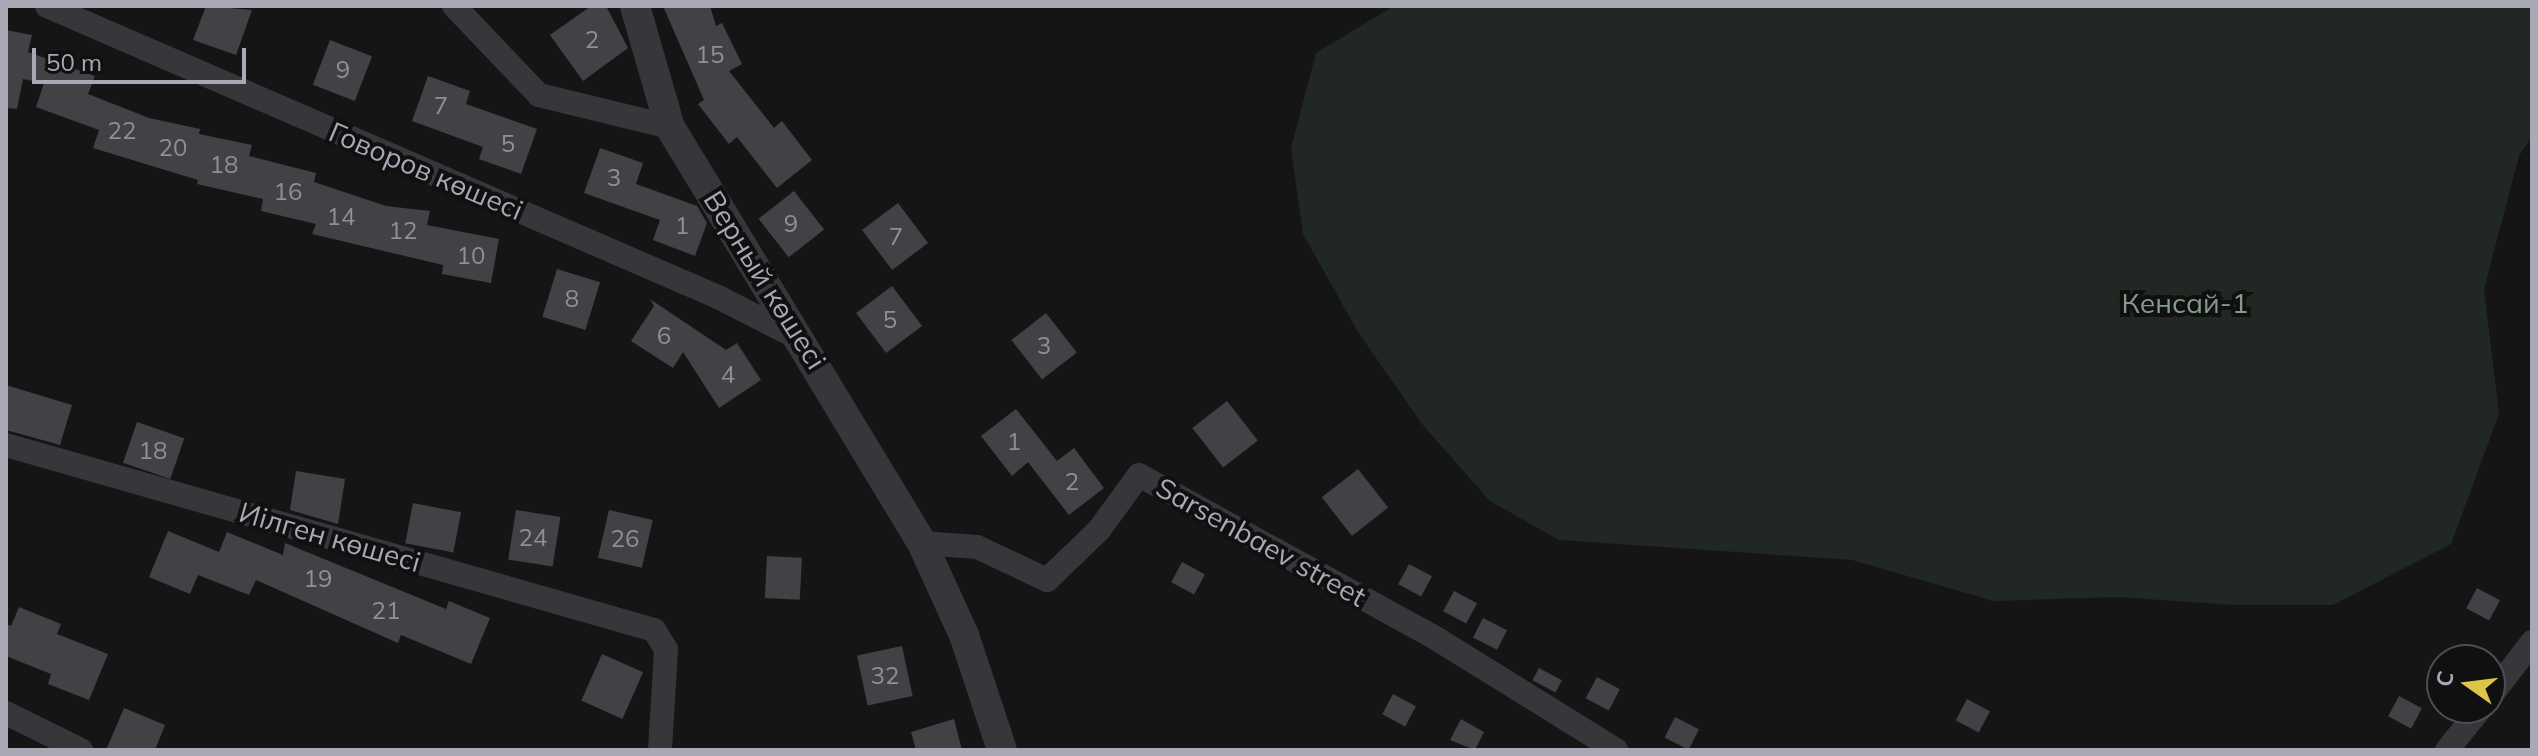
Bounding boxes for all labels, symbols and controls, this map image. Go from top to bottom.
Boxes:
house number: 2 [585,26,599,54]
scale bar [36,32,250,82]
house number: 15 [696,41,724,69]
text: 50 m [46,47,102,77]
house number: 9 [336,56,350,84]
house number: 7 [434,92,448,120]
street label: Говоров көшесі [324,115,528,227]
house number: 22 [108,117,136,145]
house number: 5 [501,130,515,158]
house number: 20 [159,134,187,162]
house number: 18 [210,151,238,179]
house number: 3 [607,164,621,192]
house number: 16 [274,178,302,206]
street label: Верный көшесі [697,185,833,375]
house number: 14 [327,203,355,231]
house number: 9 [784,210,798,238]
house number: 1 [675,212,689,240]
house number: 12 [389,217,417,245]
house number: 7 [889,223,903,251]
house number: 10 [457,242,485,270]
house number: 8 [565,285,579,313]
park label: Кенсай-1 [2121,286,2249,320]
house number: 5 [883,306,897,334]
house number: 6 [657,322,671,350]
house number: 3 [1037,332,1051,360]
house number: 4 [721,361,735,389]
house number: 1 [1007,428,1021,456]
house number: 18 [139,437,167,465]
house number: 2 [1065,468,1079,496]
street label: Sarsenbaev street [1150,470,1372,614]
street label: Иілген көшесі [235,495,425,579]
house number: 24 [519,524,547,552]
house number: 26 [611,525,639,553]
house number: 19 [304,565,332,593]
house number: 21 [372,597,400,625]
north arrow [2426,644,2506,724]
house number: 32 [871,662,899,690]
text: С [2429,668,2460,689]

